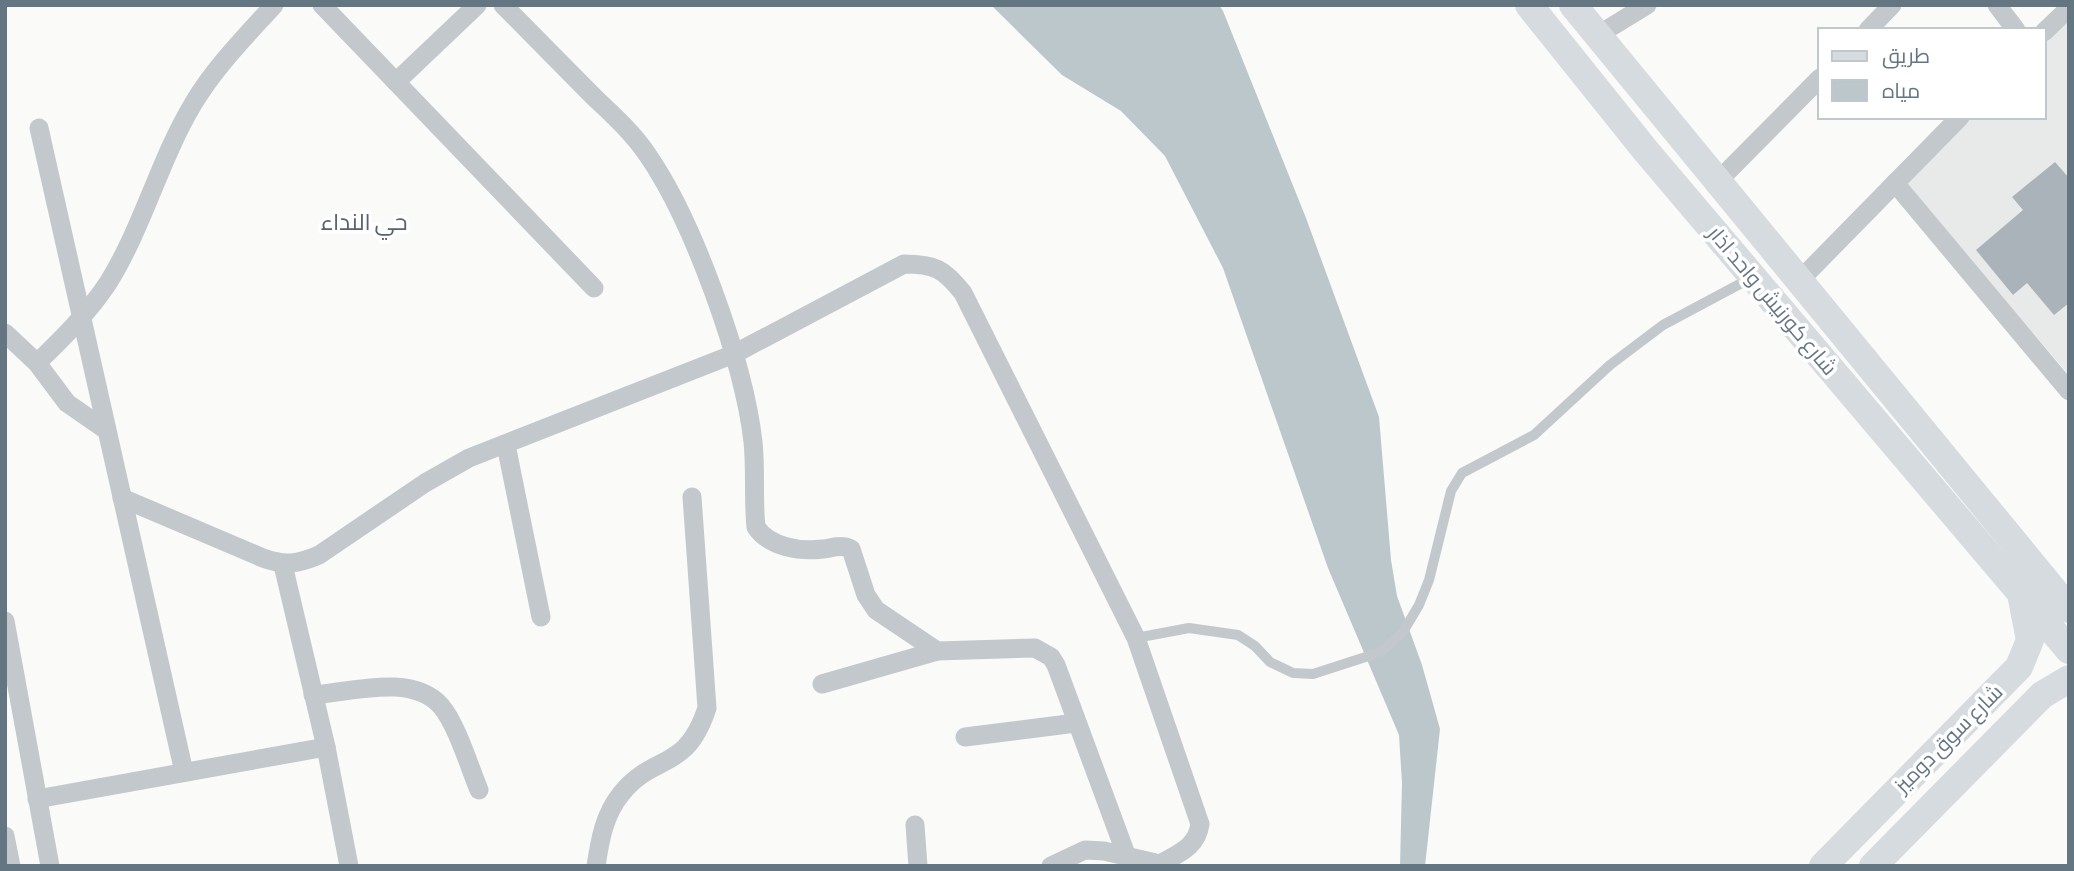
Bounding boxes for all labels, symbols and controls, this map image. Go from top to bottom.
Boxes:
legend [1818,28,2046,119]
text: طريق [1882,46,1930,69]
text: مياه [1882,81,1920,102]
district label: حي النداء [320,212,408,240]
street label: شارع كورنيش واحد اذار [1701,222,1840,381]
street label: شارع سوق دوميز [1890,681,2009,800]

